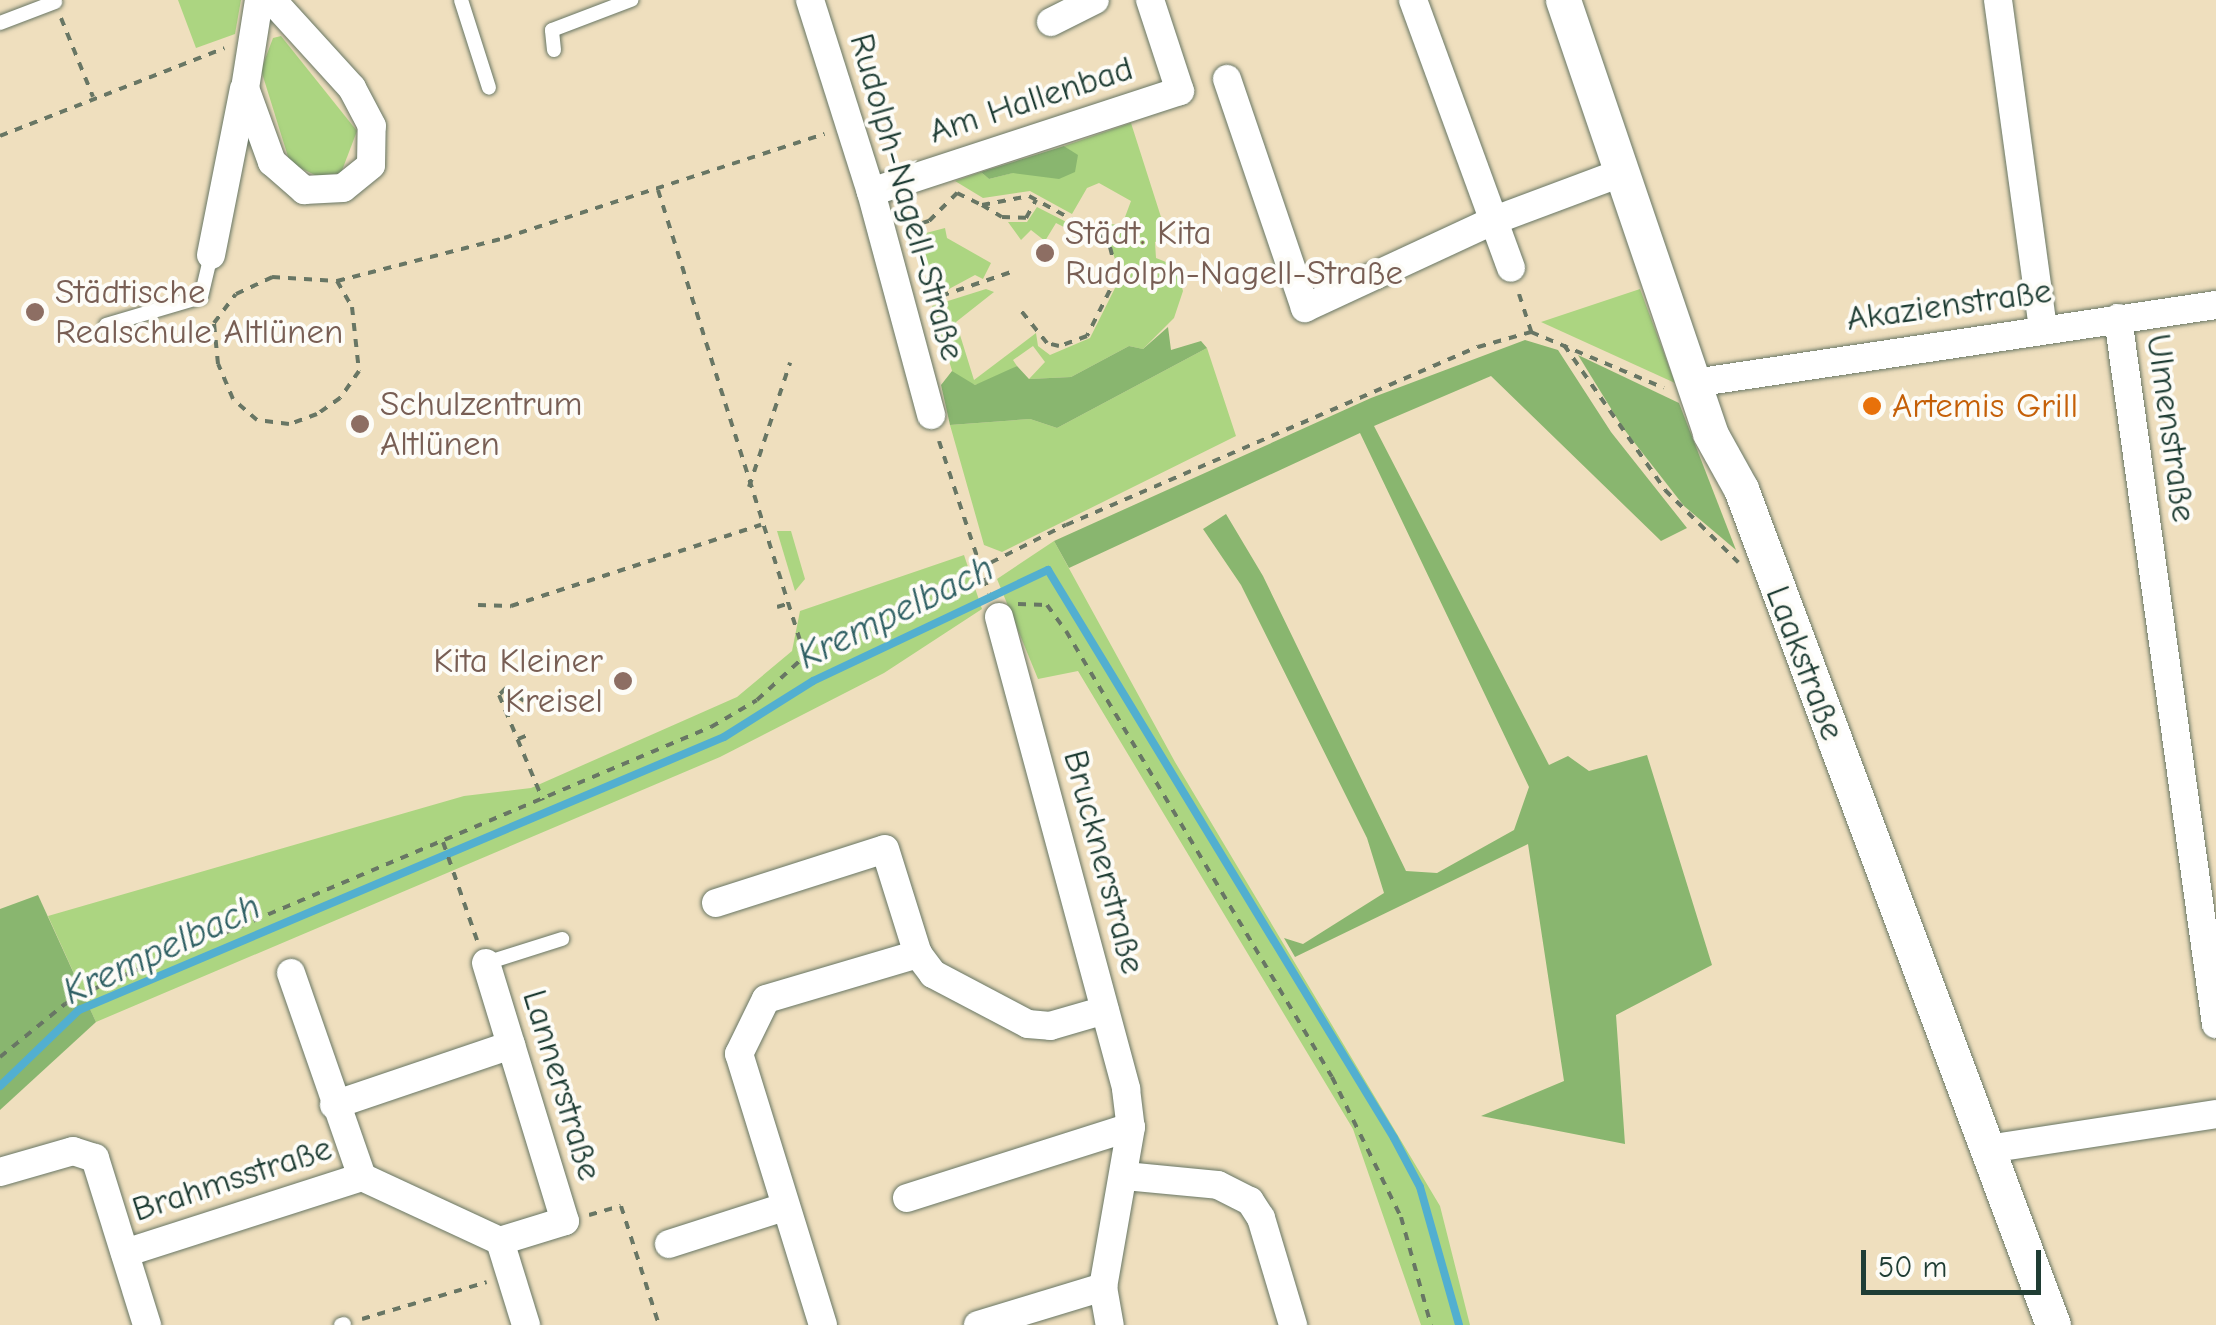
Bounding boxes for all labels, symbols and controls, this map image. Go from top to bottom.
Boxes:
street label: Rudolph-Nagell-Straße [840,29,974,365]
street label: Am Hallenbad [924,47,1138,153]
place label: Städt. Kita Rudolph-Nagell-Straße [1065,212,1403,294]
marker: Städt. Kita Rudolph-Nagell-Straße [1034,242,1056,264]
street label: Akazienstraße [1844,270,2054,340]
place label: Städtische Realschule Altlünen [55,271,343,353]
marker: Städtische Realschule Altlünen [24,301,46,323]
street label: Ulmenstraße [2137,331,2205,525]
place label: Schulzentrum Altlünen [380,383,583,465]
place label: Artemis Grill [1892,385,2078,427]
marker: Artemis Grill [1861,395,1883,417]
marker: Schulzentrum Altlünen [349,413,371,435]
water label: Krempelbach [791,546,1001,680]
street label: Laakstraße [1756,580,1854,746]
place label: Kita Kleiner Kreisel [433,640,603,722]
marker: Kita Kleiner Kreisel [612,670,634,692]
street label: Brucknerstraße [1054,746,1154,978]
water label: Krempelbach [56,884,268,1016]
street label: Lannerstraße [513,985,611,1185]
street label: Brahmsstraße [127,1127,337,1231]
scale bar [1866,1230,2046,1292]
text: 50 m [1878,1250,1947,1285]

